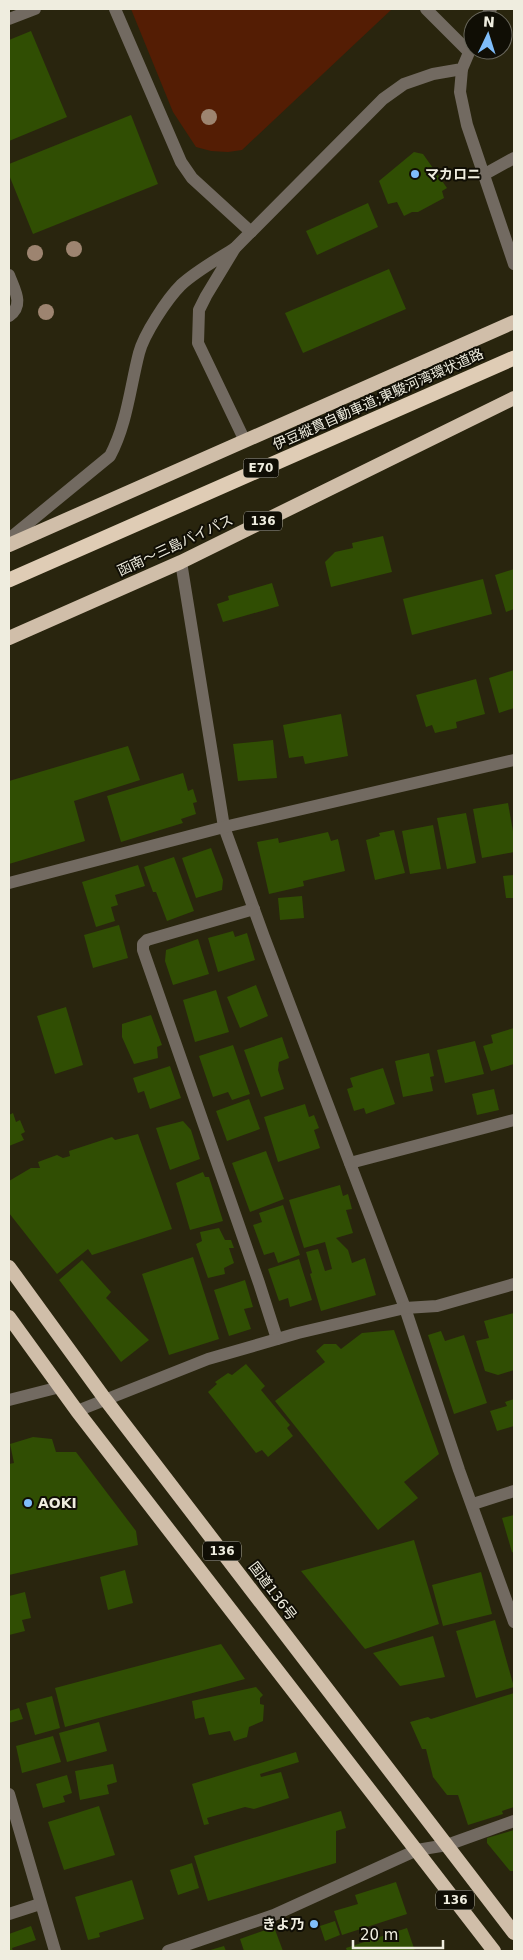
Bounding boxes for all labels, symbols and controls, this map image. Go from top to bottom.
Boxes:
north arrow [463,10,513,60]
text: N [483,14,495,30]
place label: マカロニ [425,166,481,182]
marker: マカロニ [409,168,421,180]
street label: 伊豆縦貫自動車道;東駿河湾環状道路 [270,345,486,453]
road number: E70 [244,458,278,478]
street label: 函南～三島バイパス [115,511,235,579]
road number: 136 [244,512,282,530]
place label: AOKI [38,1495,77,1511]
marker: AOKI [22,1497,34,1509]
road number: 136 [203,1542,241,1560]
street label: 国道136号 [246,1559,300,1623]
road number: 136 [436,1890,474,1910]
place label: きよ乃 [262,1916,304,1932]
marker: きよ乃 [308,1918,320,1930]
scale bar [353,1918,443,1950]
text: 20 m [360,1926,398,1944]

